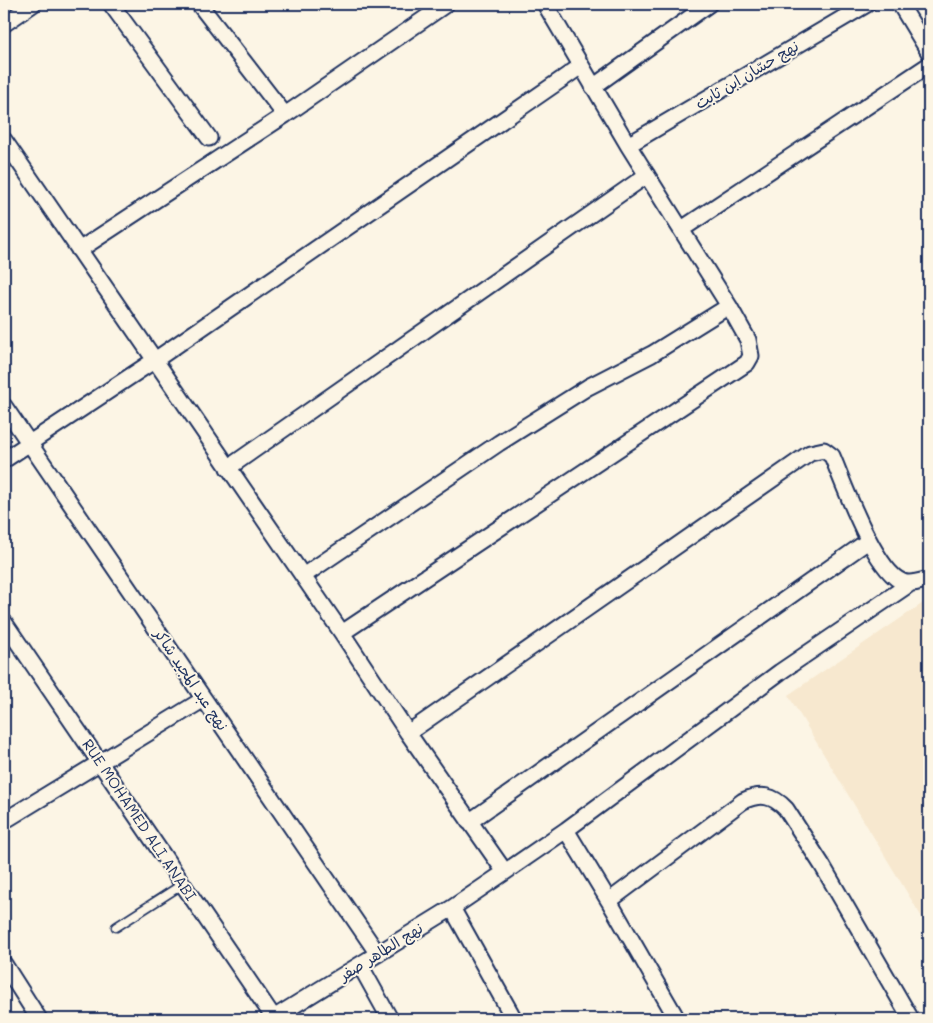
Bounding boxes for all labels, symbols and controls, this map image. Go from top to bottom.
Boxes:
street label: نهج حسّان ابن ثابت [691,35,803,114]
street label: نهج عبد المجيد شاكر [148,623,233,735]
street label: RUE MOHAMED ALI ANABI [78,735,202,905]
street label: نهج الطاهر صفر [333,917,427,987]

